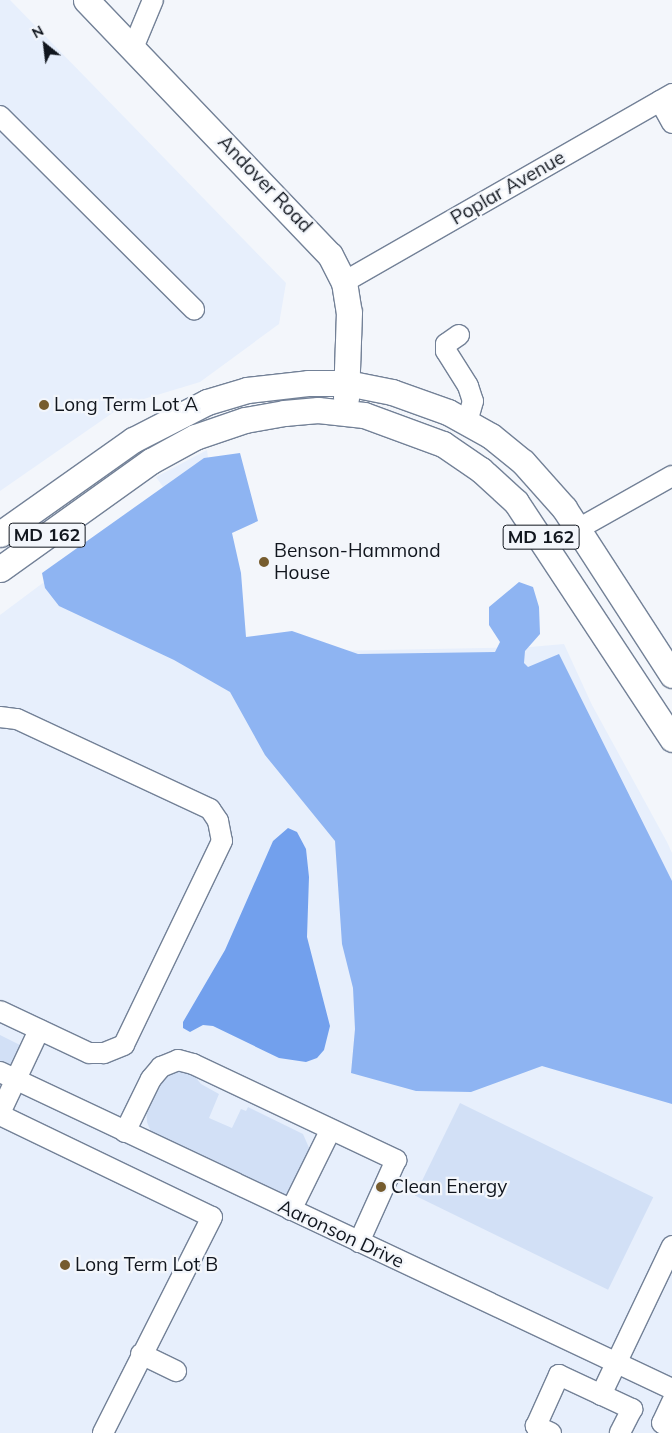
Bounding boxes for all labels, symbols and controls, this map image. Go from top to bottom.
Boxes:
north arrow [20,20,70,70]
text: N [29,21,47,42]
street label: Andover Road [213,131,317,237]
street label: Poplar Avenue [447,146,569,230]
place label: Long Term Lot A [54,394,198,416]
marker: Long Term Lot A [38,399,50,411]
road number: MD 162 [8,520,86,550]
road number: MD 162 [502,522,580,552]
place label: Benson-Hammond House [274,540,441,584]
marker: Benson-Hammond House [258,556,270,568]
place label: Clean Energy [391,1176,507,1198]
marker: Clean Energy [375,1181,387,1193]
street label: Aaronson Drive [274,1195,408,1273]
place label: Long Term Lot B [75,1254,218,1276]
marker: Long Term Lot B [59,1259,71,1271]

